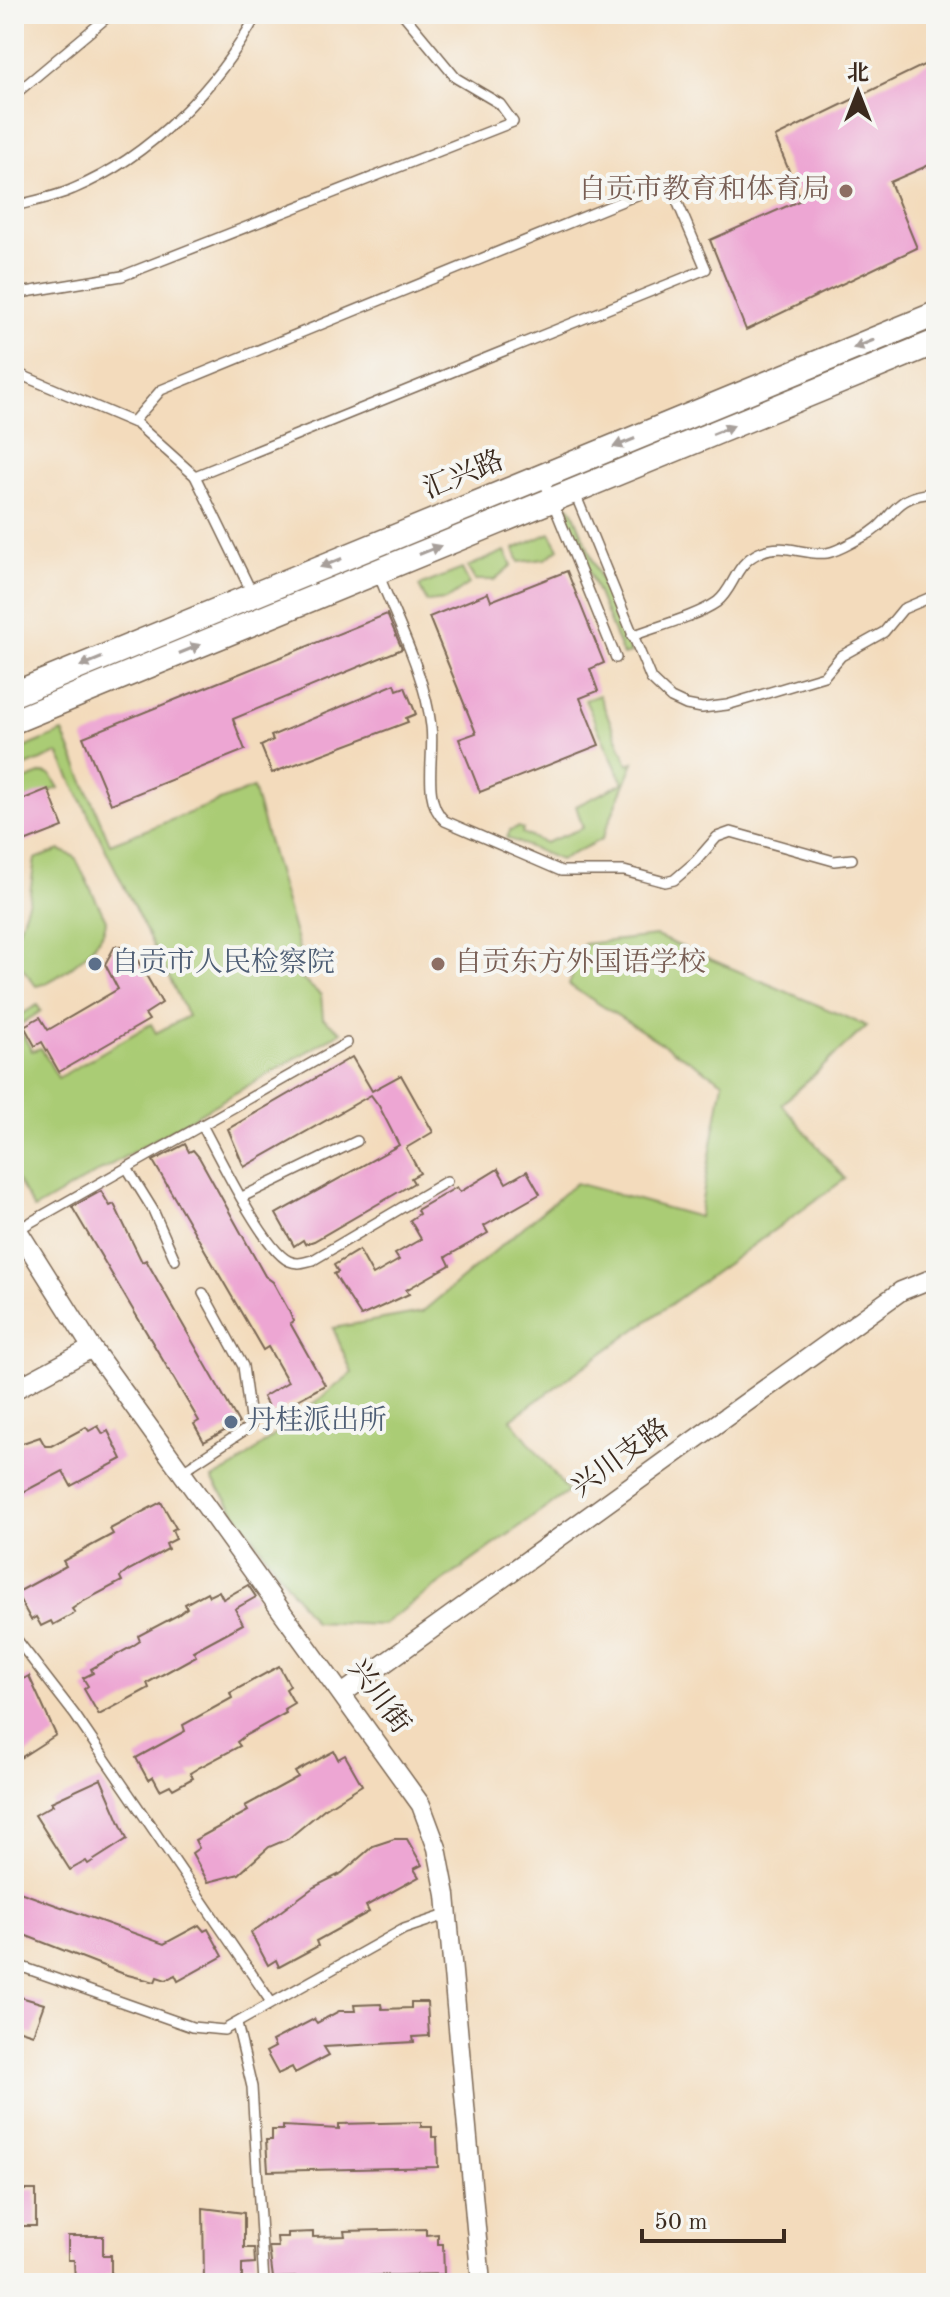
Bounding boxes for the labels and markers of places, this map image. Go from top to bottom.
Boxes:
place label: 自贡市教育和体育局 [578,174,830,205]
marker: 自贡市教育和体育局 [837,182,855,200]
place label: 自贡市人民检察院 [111,947,335,978]
place label: 自贡东方外国语学校 [454,947,706,978]
marker: 自贡市人民检察院 [86,955,104,973]
marker: 自贡东方外国语学校 [429,955,447,973]
place label: 丹桂派出所 [247,1405,387,1436]
marker: 丹桂派出所 [222,1413,240,1431]

